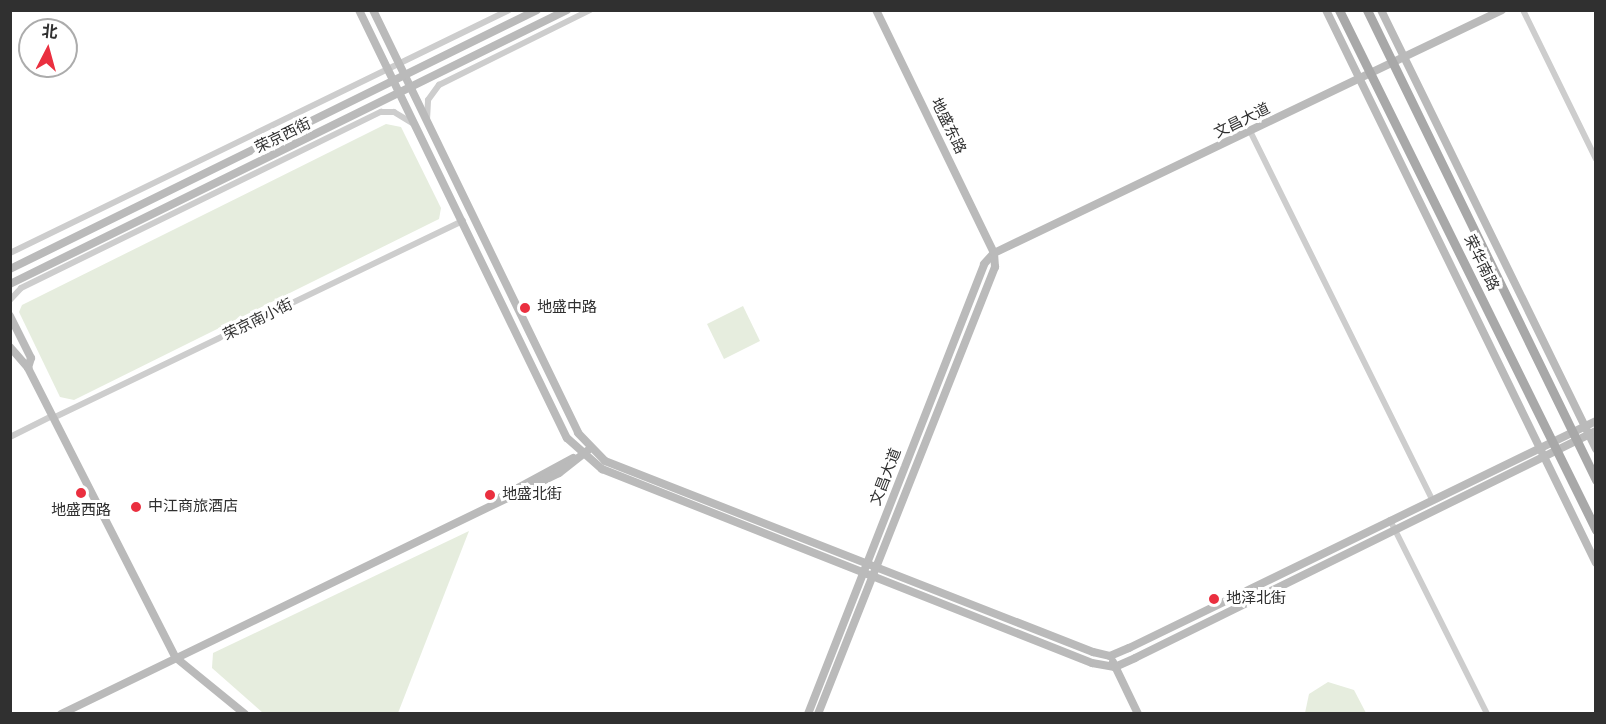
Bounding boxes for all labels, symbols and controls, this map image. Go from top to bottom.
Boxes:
north arrow [18,18,78,78]
text: 北 [41,21,59,42]
street label: 地盛东路 [927,95,969,157]
street label: 文昌大道 [1211,100,1273,142]
street label: 荣京西街 [252,115,314,157]
street label: 荣华南路 [1460,232,1502,294]
street label: 荣京南小街 [220,295,296,345]
place label: 地盛中路 [537,299,597,317]
marker: 地盛中路 [518,301,532,315]
street label: 文昌大道 [867,446,905,508]
marker: 地盛西路 [74,486,88,500]
place label: 地盛北街 [502,486,562,504]
marker: 地盛北街 [483,488,497,502]
place label: 中江商旅酒店 [148,498,238,516]
marker: 中江商旅酒店 [129,500,143,514]
place label: 地盛西路 [51,502,111,520]
place label: 地泽北街 [1226,590,1286,608]
marker: 地泽北街 [1207,592,1221,606]

